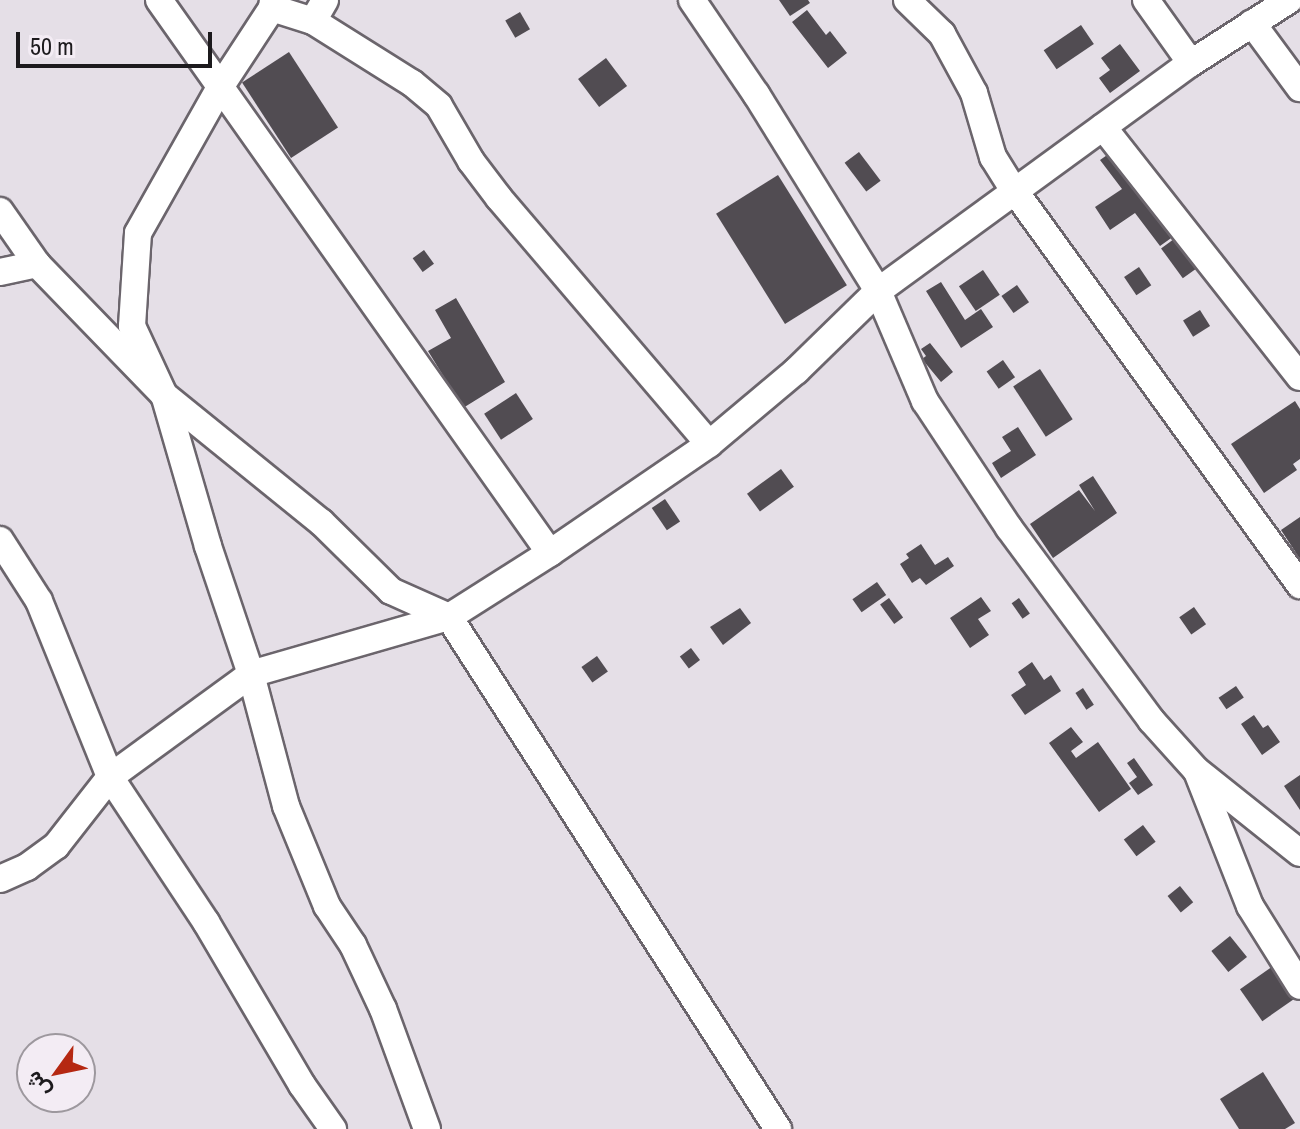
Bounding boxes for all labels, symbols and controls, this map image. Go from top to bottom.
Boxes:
scale bar [20,16,216,66]
text: 50 m [30,30,74,62]
north arrow [16,1033,96,1113]
text: ش [18,1066,57,1104]

